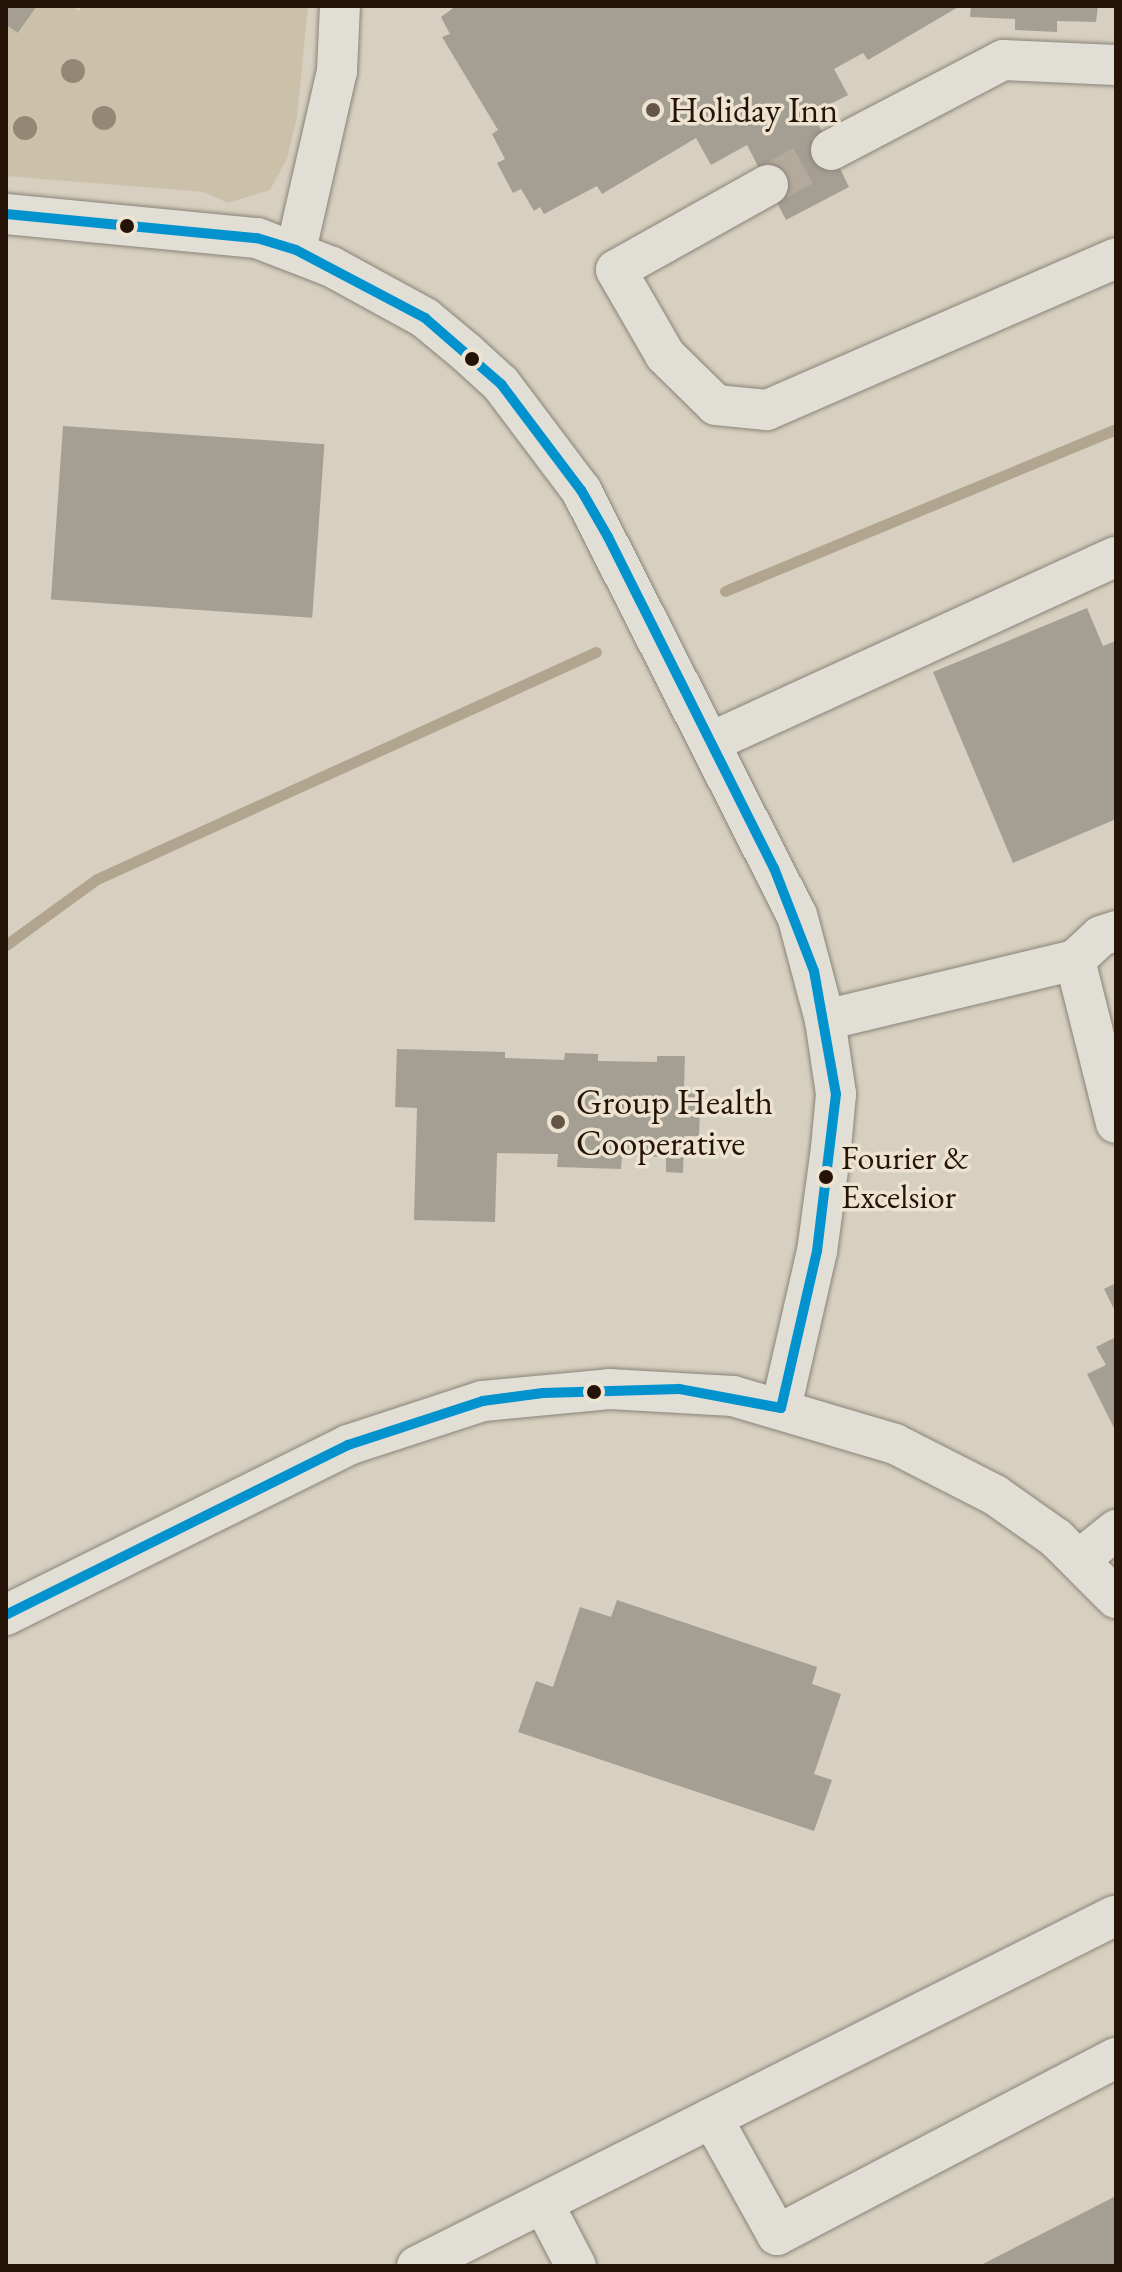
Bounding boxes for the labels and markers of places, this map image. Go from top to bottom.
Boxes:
place label: Holiday Inn [669,88,838,132]
marker: Holiday Inn [644,101,662,119]
unlabelled marker [119,218,135,234]
unlabelled marker [464,351,480,367]
place label: Group Health Cooperative [576,1079,773,1164]
marker: Group Health Cooperative [547,1111,569,1133]
place label: Fourier & Excelsior [841,1137,969,1216]
marker: Fourier & Excelsior [818,1169,834,1185]
unlabelled marker [586,1384,602,1400]

